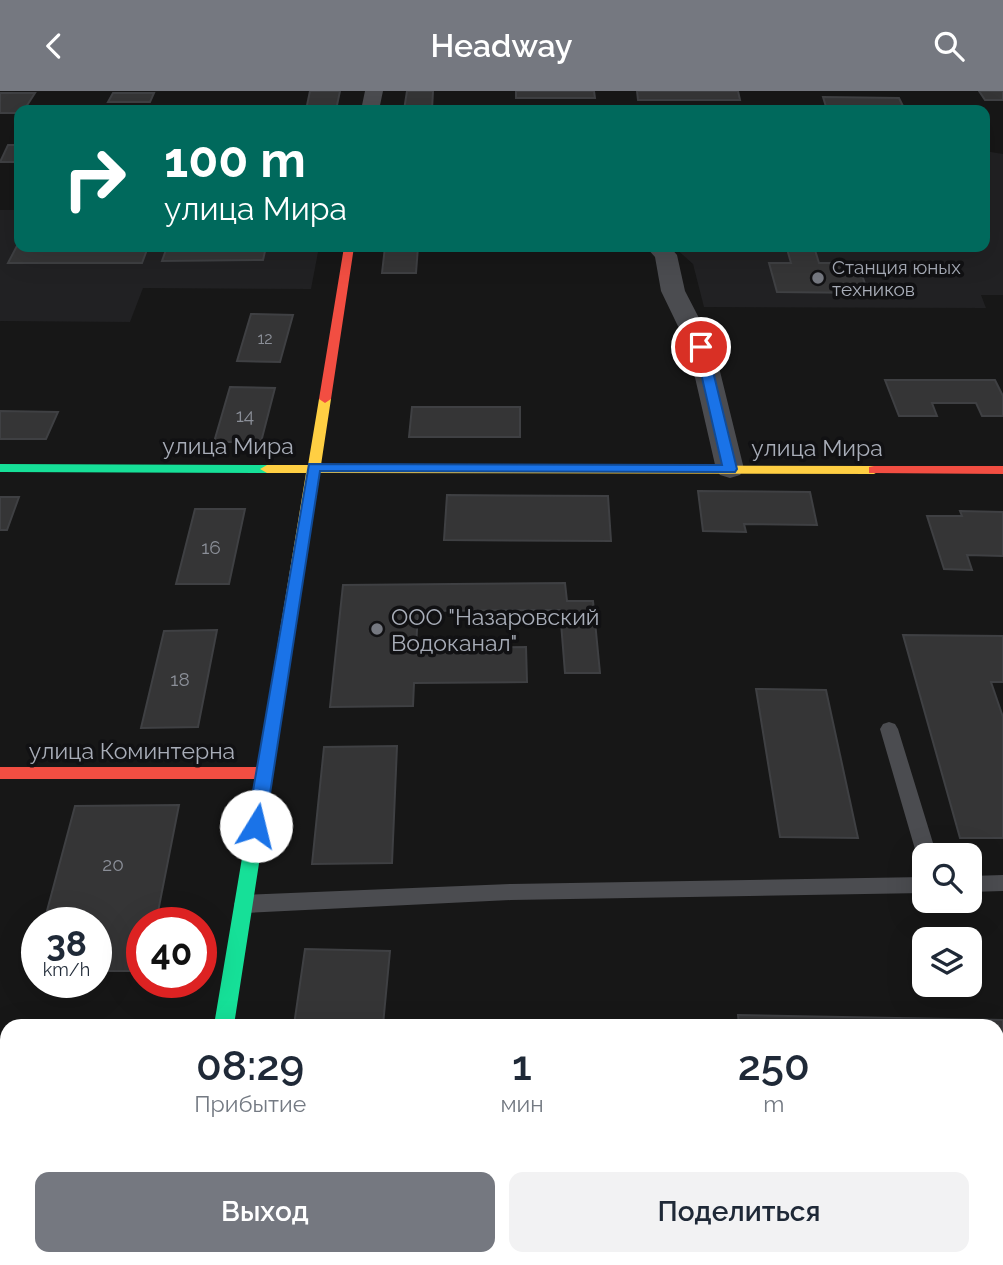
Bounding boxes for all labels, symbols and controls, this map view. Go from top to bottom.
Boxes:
icon: back [35,27,73,65]
text: Headway [430,27,573,64]
icon: search [930,27,968,65]
text: 100 m [164,131,306,188]
icon: right [49,133,140,224]
text: улица Мира [164,190,347,227]
place label: Станция юных техников [832,256,961,300]
marker: Станция юных техников [810,270,826,286]
pin [671,317,731,377]
icon: arrive [682,328,720,366]
house number: 12 [257,329,273,348]
house number: 14 [236,404,254,426]
street label: улица Мира [162,432,294,459]
street label: улица Мира [751,434,883,461]
house number: 16 [201,536,221,558]
place label: ООО "Назаровский Водоканал" [391,603,600,656]
marker: ООО "Назаровский Водоканал" [369,621,385,637]
house number: 18 [170,668,190,690]
street label: улица Коминтерна [29,737,235,764]
position arrow [219,789,293,863]
map controls [912,843,982,997]
button: search [912,843,982,913]
house number: 20 [102,853,124,875]
speed limit sign: 40 [126,907,217,998]
text: 38 [46,923,87,964]
button: layers [912,927,982,997]
text: km/h [43,959,90,980]
text: 08:29 [196,1041,304,1090]
text: 1 [512,1041,532,1090]
text: 250 [738,1041,810,1090]
text: Прибытие [194,1090,306,1117]
text: мин [500,1090,544,1117]
text: m [763,1090,784,1117]
button: Выход [35,1172,495,1252]
button: Поделиться [509,1172,969,1252]

